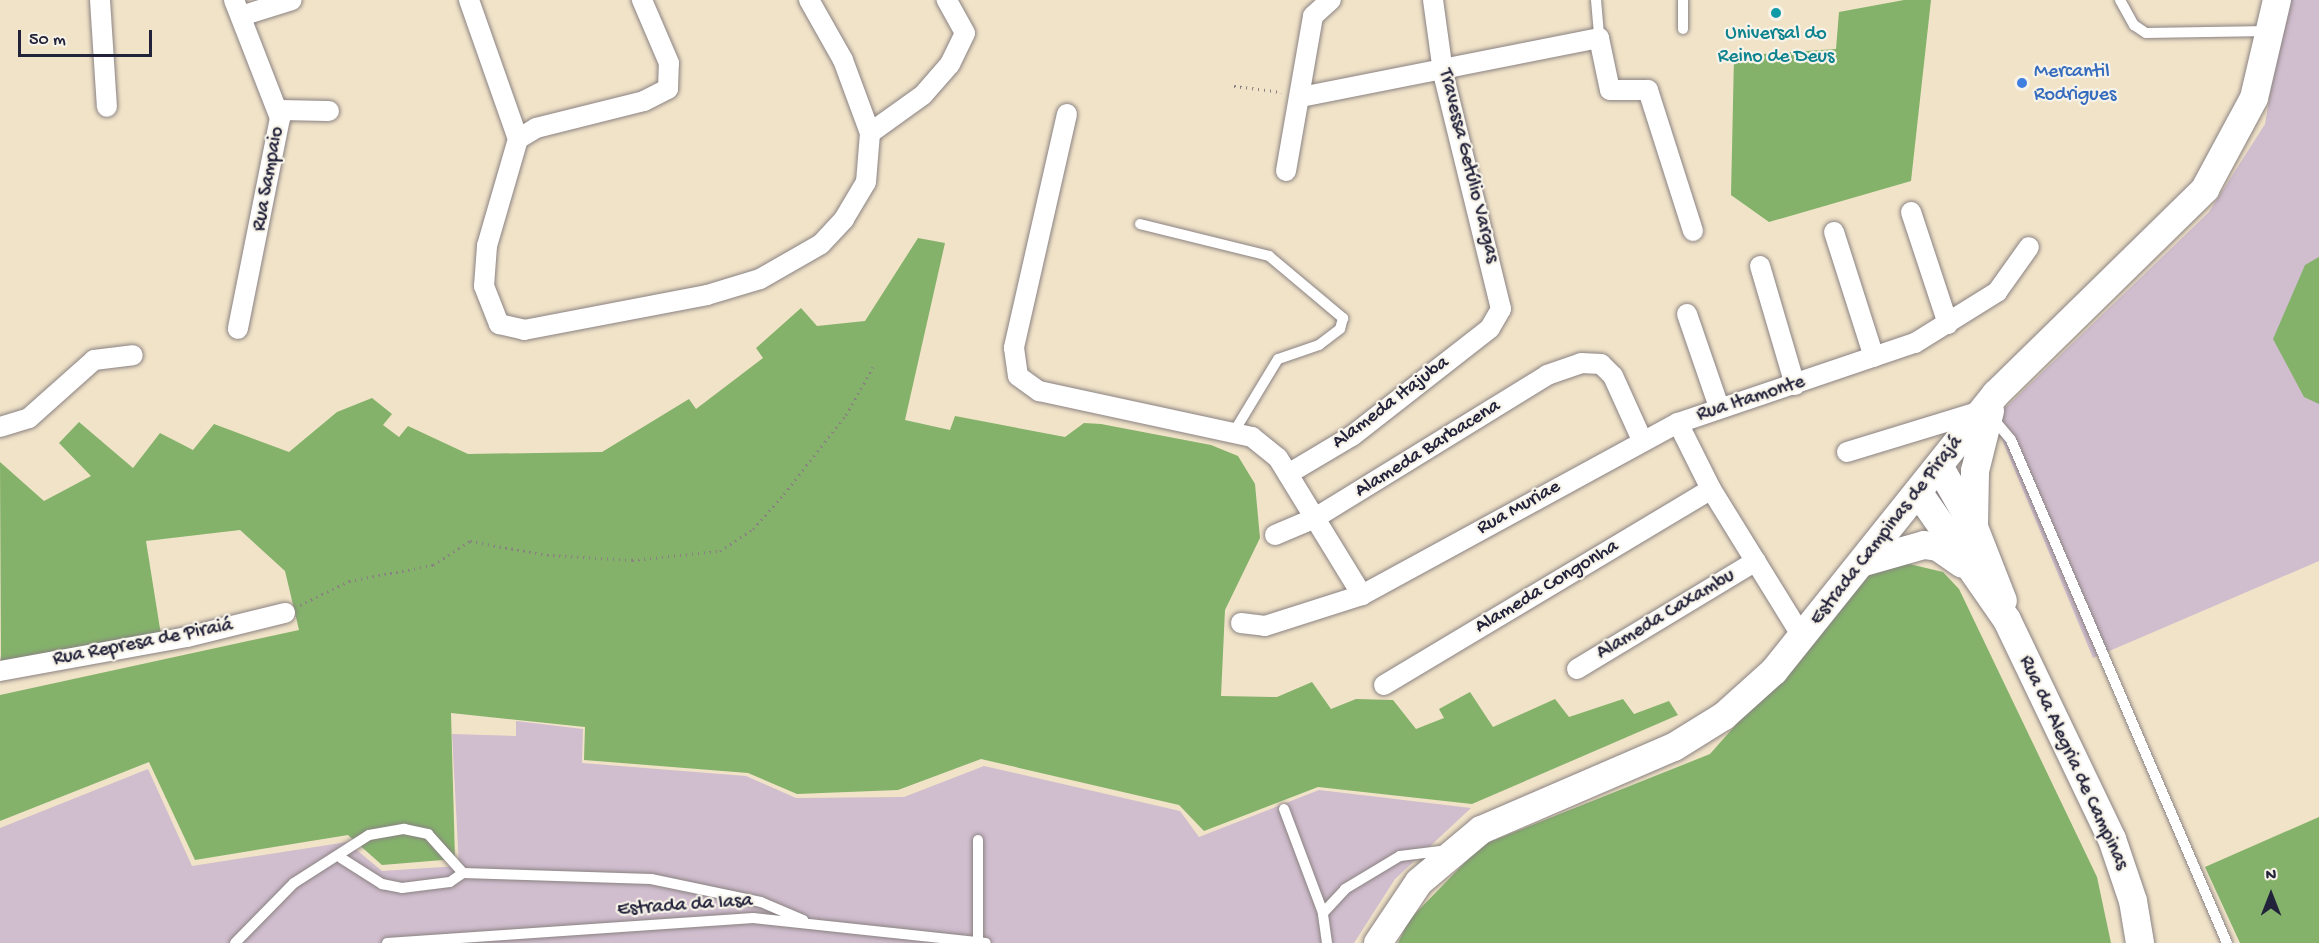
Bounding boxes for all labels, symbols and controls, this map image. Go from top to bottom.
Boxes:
marker: Universal do Reino de Deus [1769,6,1783,20]
scale bar [21,18,154,56]
place label: Universal do Reino de Deus [1718,22,1834,69]
text: 50 m [29,30,66,51]
place label: Mercantil Rodrigues [2034,60,2116,107]
street label: Travessa Getúlio Vargas [1432,67,1504,265]
marker: Mercantil Rodrigues [2015,76,2029,90]
street label: Rua Sampaio [248,125,290,233]
street label: Alameda Itajuba [1328,351,1454,455]
street label: Rua Itamonte [1694,370,1808,428]
street label: Alameda Barbacena [1351,395,1505,503]
street label: Estrada Campinas de Pirajá [1806,431,1968,631]
street label: Rua Muriae [1473,475,1565,541]
street label: Alameda Congonha [1471,535,1623,639]
street label: Alameda Caxambu [1592,564,1740,666]
street label: Rua Represa de Piraiá [51,614,235,672]
street label: Rua da Alegria de Campinas [2013,652,2133,874]
north arrow [2241,865,2301,925]
text: N [2266,867,2276,886]
street label: Estrada da Iasa [616,889,754,923]

